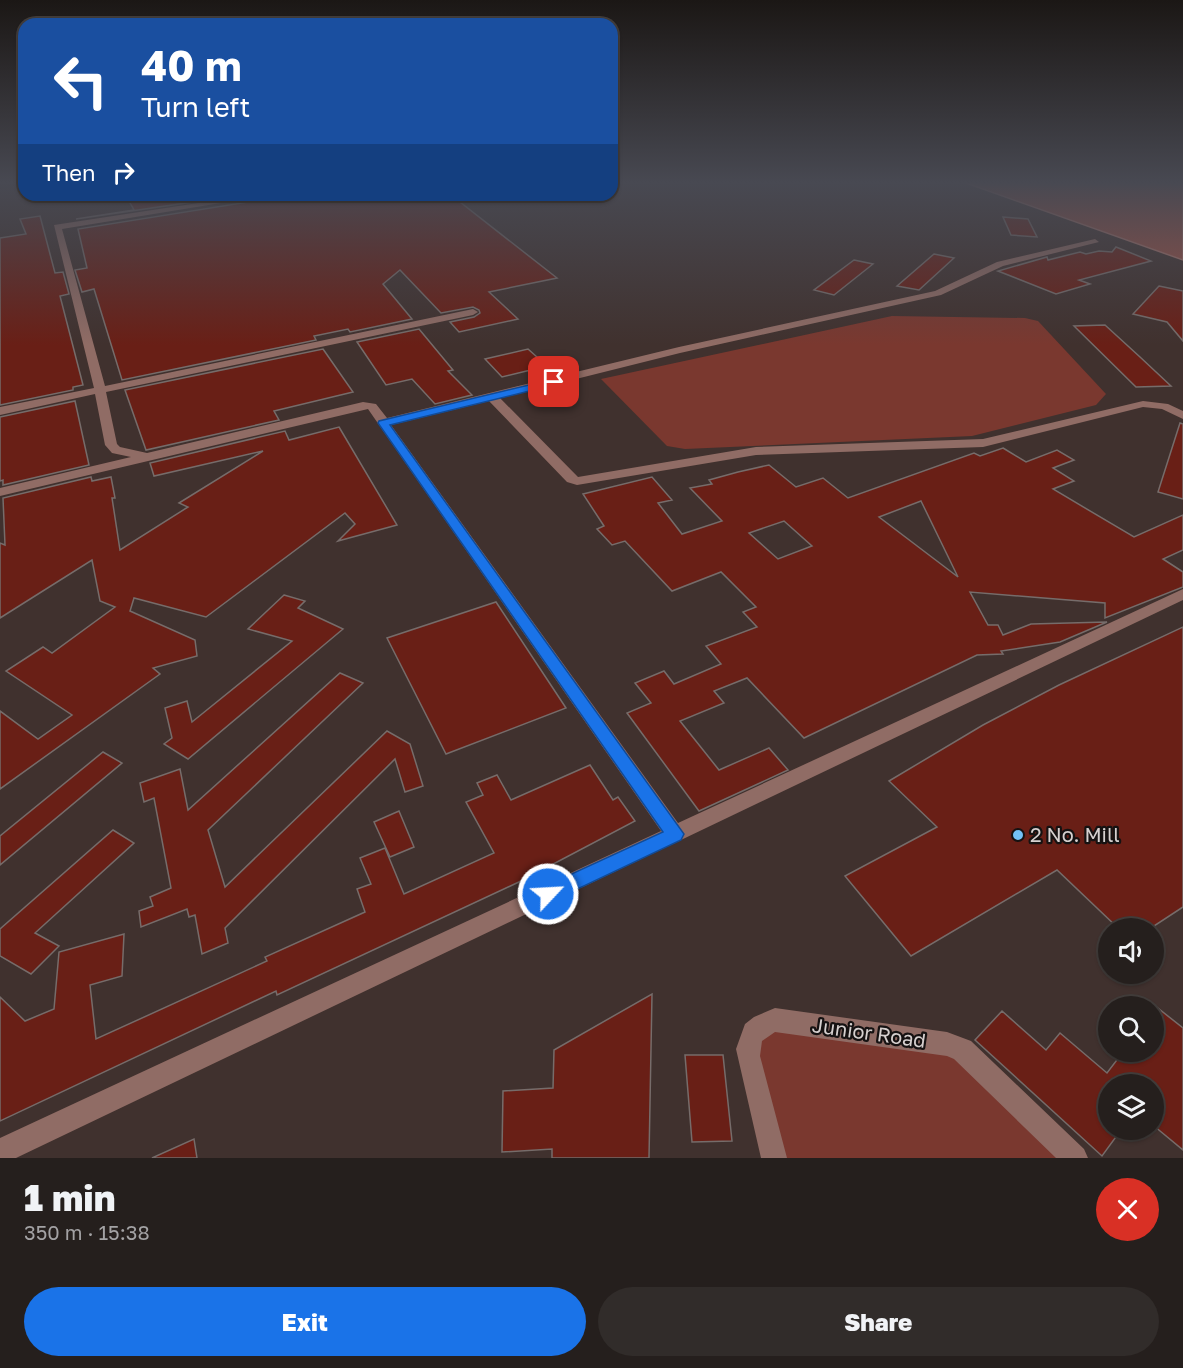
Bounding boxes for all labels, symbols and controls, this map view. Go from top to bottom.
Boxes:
text: 40 m [141,40,242,90]
icon: left [42,42,120,120]
text: Turn left [141,91,250,123]
icon: right [107,156,140,189]
text: Then [42,159,95,186]
pin [528,356,579,407]
icon: arrive [537,365,570,398]
place label: 2 No. Mill [1030,822,1120,846]
marker: 2 No. Mill [1011,828,1025,842]
position arrow [516,862,580,926]
map controls [1098,918,1164,1140]
button: sound [1098,918,1164,984]
button: search [1098,996,1164,1062]
street label: Junior Road [811,1012,928,1052]
button: layers [1098,1074,1164,1140]
text: 1 min [24,1176,115,1219]
button: close [1096,1178,1159,1241]
text: 350 m · 15:38 [24,1220,150,1244]
button: Exit [24,1287,586,1356]
button: Share [598,1287,1159,1356]

